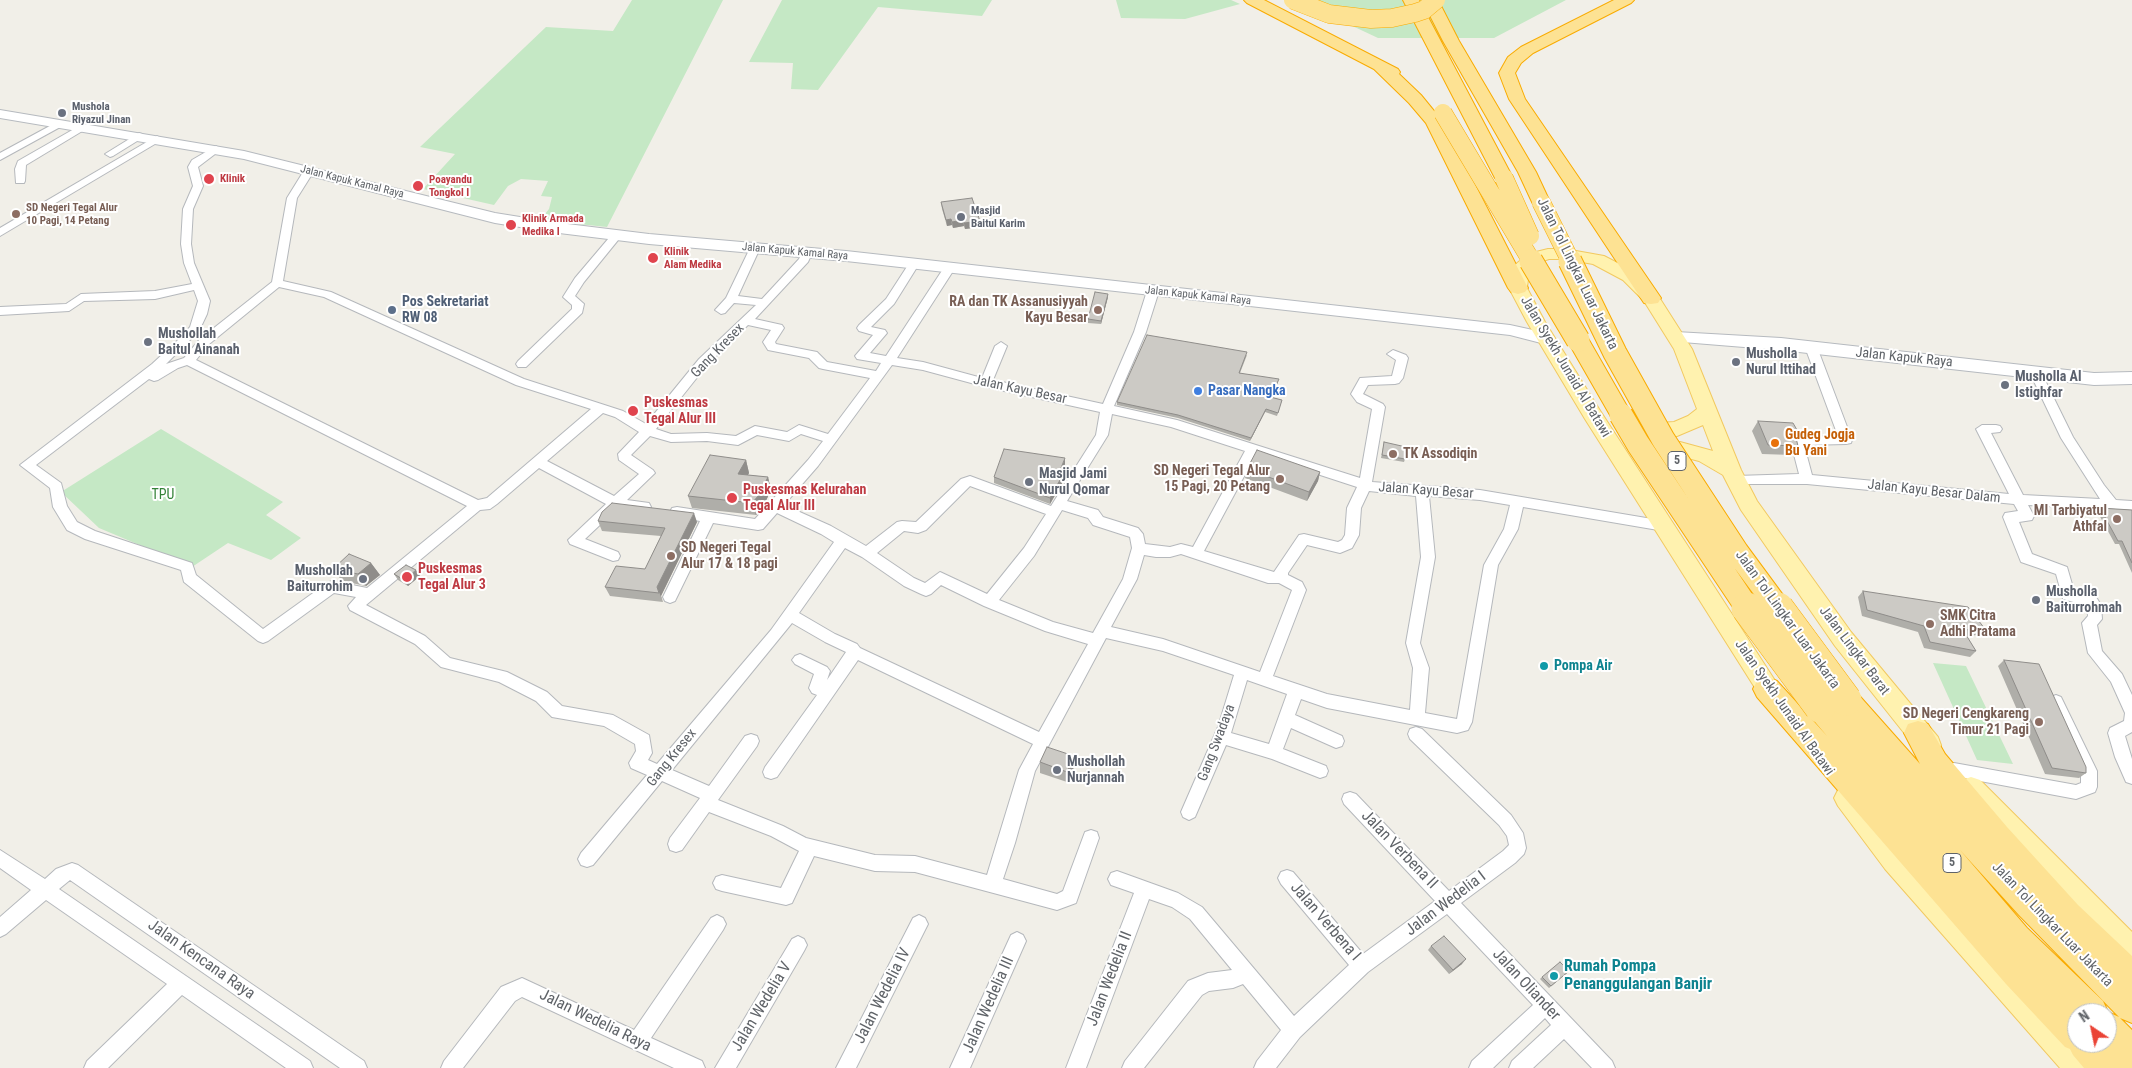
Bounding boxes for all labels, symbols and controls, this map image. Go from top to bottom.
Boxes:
place label: Mushola Riyazul Jinan [72,100,131,126]
marker: Mushola Riyazul Jinan [56,107,68,119]
street label: Jalan Kapuk Kamal Raya [299,163,405,201]
marker: Klinik [202,172,216,186]
place label: Klinik [220,172,245,186]
place label: Poayandu Tongkol I [429,173,472,199]
marker: Poayandu Tongkol I [411,179,425,193]
street label: Jalan Tol Lingkar Luar Jakarta [1533,195,1621,353]
place label: SD Negeri Tegal Alur 10 Pagi, 14 Petang [26,201,118,227]
place label: Masjid Baitul Karim [971,204,1025,230]
marker: SD Negeri Tegal Alur 10 Pagi, 14 Petang [10,208,22,220]
marker: Masjid Baitul Karim [955,211,967,223]
place label: Klinik Armada Medika I [522,212,584,238]
marker: Klinik Armada Medika I [504,218,518,232]
street label: Jalan Kapuk Kamal Raya [741,241,849,263]
place label: Klinik Alam Medika [664,245,721,271]
marker: Klinik Alam Medika [646,251,660,265]
street label: Jalan Kapuk Kamal Raya [1144,284,1252,308]
street label: Jalan Syekh Junaid Al Batawi [1516,293,1614,441]
place label: Pos Sekretariat RW 08 [402,294,489,326]
place label: RA dan TK Assanusiyyah Kayu Besar [949,294,1088,326]
marker: Pos Sekretariat RW 08 [386,304,398,316]
marker: RA dan TK Assanusiyyah Kayu Besar [1092,304,1104,316]
street label: Gang Kresex [688,320,748,382]
place label: Mushollah Baitul Ainanah [158,326,240,358]
marker: Mushollah Baitul Ainanah [142,336,154,348]
street label: Jalan Kapuk Raya [1855,345,1953,371]
place label: Musholla Nurul Ittihad [1746,346,1816,378]
marker: Musholla Nurul Ittihad [1730,356,1742,368]
place label: Musholla Al Istighfar [2015,369,2081,402]
street label: Jalan Kayu Besar [972,372,1068,408]
marker: Musholla Al Istighfar [1999,379,2011,391]
place label: Pasar Nangka [1208,383,1286,399]
marker: Pasar Nangka [1192,385,1204,397]
place label: Puskesmas Tegal Alur III [644,395,716,428]
marker: Puskesmas Tegal Alur III [626,404,640,418]
place label: Gudeg Jogja Bu Yani [1785,427,1855,460]
marker: Gudeg Jogja Bu Yani [1769,437,1781,449]
place label: TK Assodiqin [1403,446,1477,462]
marker: TK Assodiqin [1387,448,1399,460]
road number: 5 [1668,452,1686,471]
place label: SD Negeri Tegal Alur 15 Pagi, 20 Petang [1153,463,1270,496]
place label: Masjid Jami Nurul Qomar [1039,466,1110,498]
marker: SD Negeri Tegal Alur 15 Pagi, 20 Petang [1274,473,1286,485]
marker: Masjid Jami Nurul Qomar [1023,476,1035,488]
street label: Jalan Kayu Besar Dalam [1867,477,2001,507]
street label: Jalan Kayu Besar [1378,479,1474,503]
place label: Puskesmas Kelurahan Tegal Alur III [743,482,866,514]
park label: TPU [152,487,174,503]
marker: Puskesmas Kelurahan Tegal Alur III [725,491,739,505]
place label: MI Tarbiyatul Athfal [2034,503,2107,536]
marker: MI Tarbiyatul Athfal [2111,513,2123,525]
place label: SD Negeri Tegal Alur 17 & 18 pagi [681,540,778,572]
street label: Jalan Tol Lingkar Luar Jakarta [1731,548,1843,692]
marker: SD Negeri Tegal Alur 17 & 18 pagi [665,550,677,562]
place label: Puskesmas Tegal Alur 3 [418,561,486,594]
place label: Mushollah Baiturrohim [287,563,353,596]
marker: Puskesmas Tegal Alur 3 [400,570,414,584]
marker: Mushollah Baiturrohim [357,573,369,585]
place label: Musholla Baiturrohmah [2046,584,2122,616]
marker: Musholla Baiturrohmah [2030,594,2042,606]
street label: Jalan Lingkar Barat [1815,603,1893,699]
place label: SMK Citra Adhi Pratama [1940,608,2016,640]
marker: SMK Citra Adhi Pratama [1924,618,1936,630]
street label: Jalan Syekh Junaid Al Batawi [1731,637,1837,779]
place label: Pompa Air [1554,658,1612,674]
marker: Pompa Air [1538,660,1550,672]
street label: Gang Swadaya [1195,702,1239,784]
place label: SD Negeri Cengkareng Timur 21 Pagi [1903,706,2029,739]
marker: SD Negeri Cengkareng Timur 21 Pagi [2033,716,2045,728]
street label: Gang Kresex [644,726,700,790]
place label: Mushollah Nurjannah [1067,754,1125,786]
marker: Mushollah Nurjannah [1051,764,1063,776]
street label: Jalan Verbena II [1357,807,1441,893]
road number: 5 [1943,854,1961,872]
street label: Jalan Tol Lingkar Luar Jakarta [1988,859,2116,991]
street label: Jalan Wedelia I [1402,868,1490,940]
street label: Jalan Verbena I [1286,879,1364,965]
street label: Jalan Kencana Raya [144,916,258,1004]
street label: Jalan Wedelia II [1083,929,1137,1029]
street label: Jalan Wedelia IV [851,945,915,1047]
street label: Jalan Oliander [1488,945,1564,1025]
street label: Jalan Wedelia III [959,954,1019,1056]
place label: Rumah Pompa Penanggulangan Banjir [1564,957,1712,995]
street label: Jalan Wedelia V [728,959,796,1055]
marker: Rumah Pompa Penanggulangan Banjir [1548,970,1560,982]
street label: Jalan Wedelia Raya [536,986,654,1056]
north arrow [2067,1003,2117,1053]
text: N [2076,1007,2092,1025]

